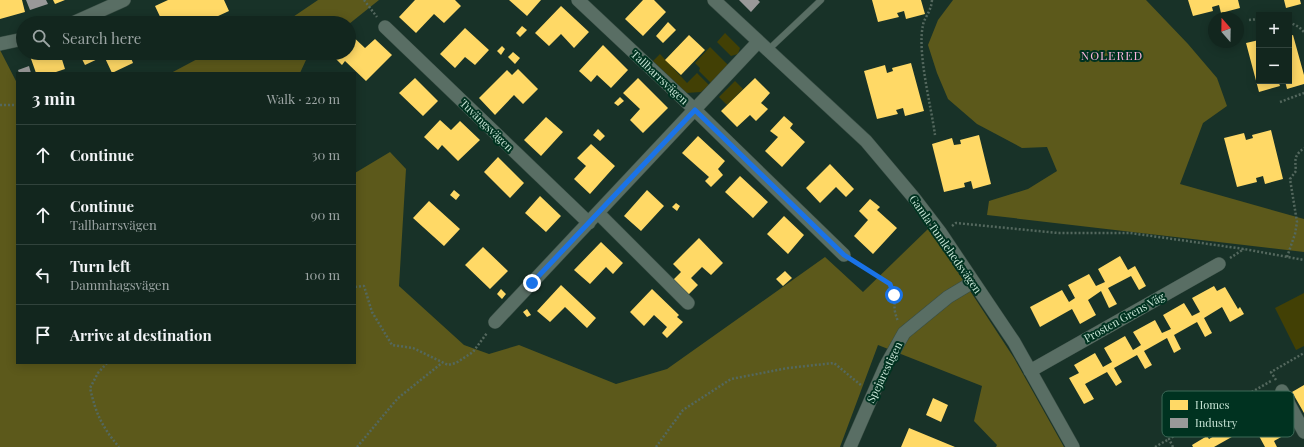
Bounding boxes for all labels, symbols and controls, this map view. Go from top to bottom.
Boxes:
north arrow [1208,12,1244,48]
map controls [1256,12,1292,84]
button: + [1256,12,1292,48]
search box [16,16,356,60]
icon: search [30,27,52,49]
text: Search here [62,28,141,48]
street label: Tallbarrsvägen [628,46,692,108]
district label: NOLERED [1081,47,1143,63]
button: − [1256,48,1292,84]
text: 3 min [32,87,75,109]
text: Walk · 220 m [267,90,340,107]
street label: Tuvängsvägen [457,96,517,155]
icon: ahead [32,144,54,166]
text: Continue [70,145,134,165]
text: 30 m [312,146,340,163]
street label: Gamla Tumlehedsvägen [906,192,986,296]
text: Continue [70,196,134,216]
icon: ahead [32,204,54,226]
text: 90 m [311,206,340,223]
text: Tallbarrsvägen [70,216,157,233]
text: Turn left [70,256,131,276]
icon: left [32,264,54,286]
text: 100 m [305,266,340,283]
route end [523,274,541,292]
text: Dammhagsvägen [70,276,169,293]
route start [885,286,903,304]
street label: Prosten Grens Väg [1081,288,1167,345]
icon: arrive [32,324,54,346]
text: Arrive at destination [70,325,212,345]
street label: Spejarestigen [863,338,905,405]
legend [1162,391,1294,437]
text: Homes [1195,397,1229,412]
text: Industry [1195,415,1238,430]

